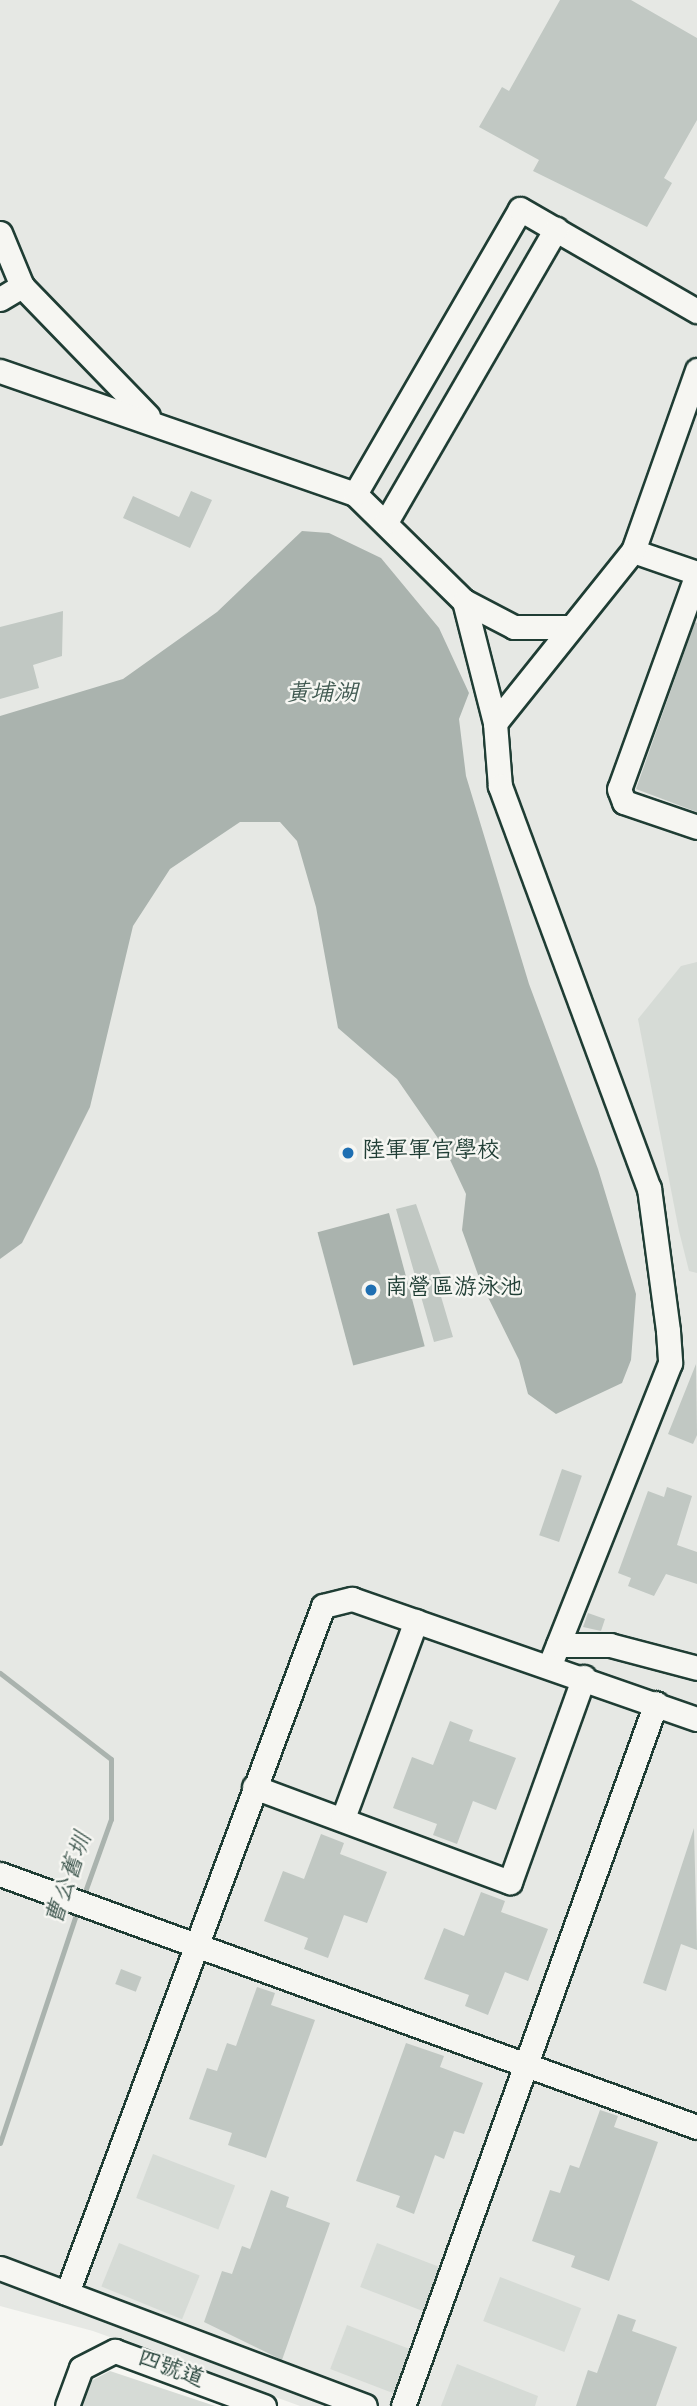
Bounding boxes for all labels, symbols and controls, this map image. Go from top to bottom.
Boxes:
water label: 黃埔湖 [286,682,358,710]
place label: 陸軍軍官學校 [362,1139,500,1167]
marker: 陸軍軍官學校 [340,1145,356,1161]
place label: 南營區游泳池 [385,1276,523,1304]
marker: 南營區游泳池 [363,1282,379,1298]
water label: 曹公舊圳 [42,1830,100,1930]
street label: 四號道 [133,2346,207,2396]

